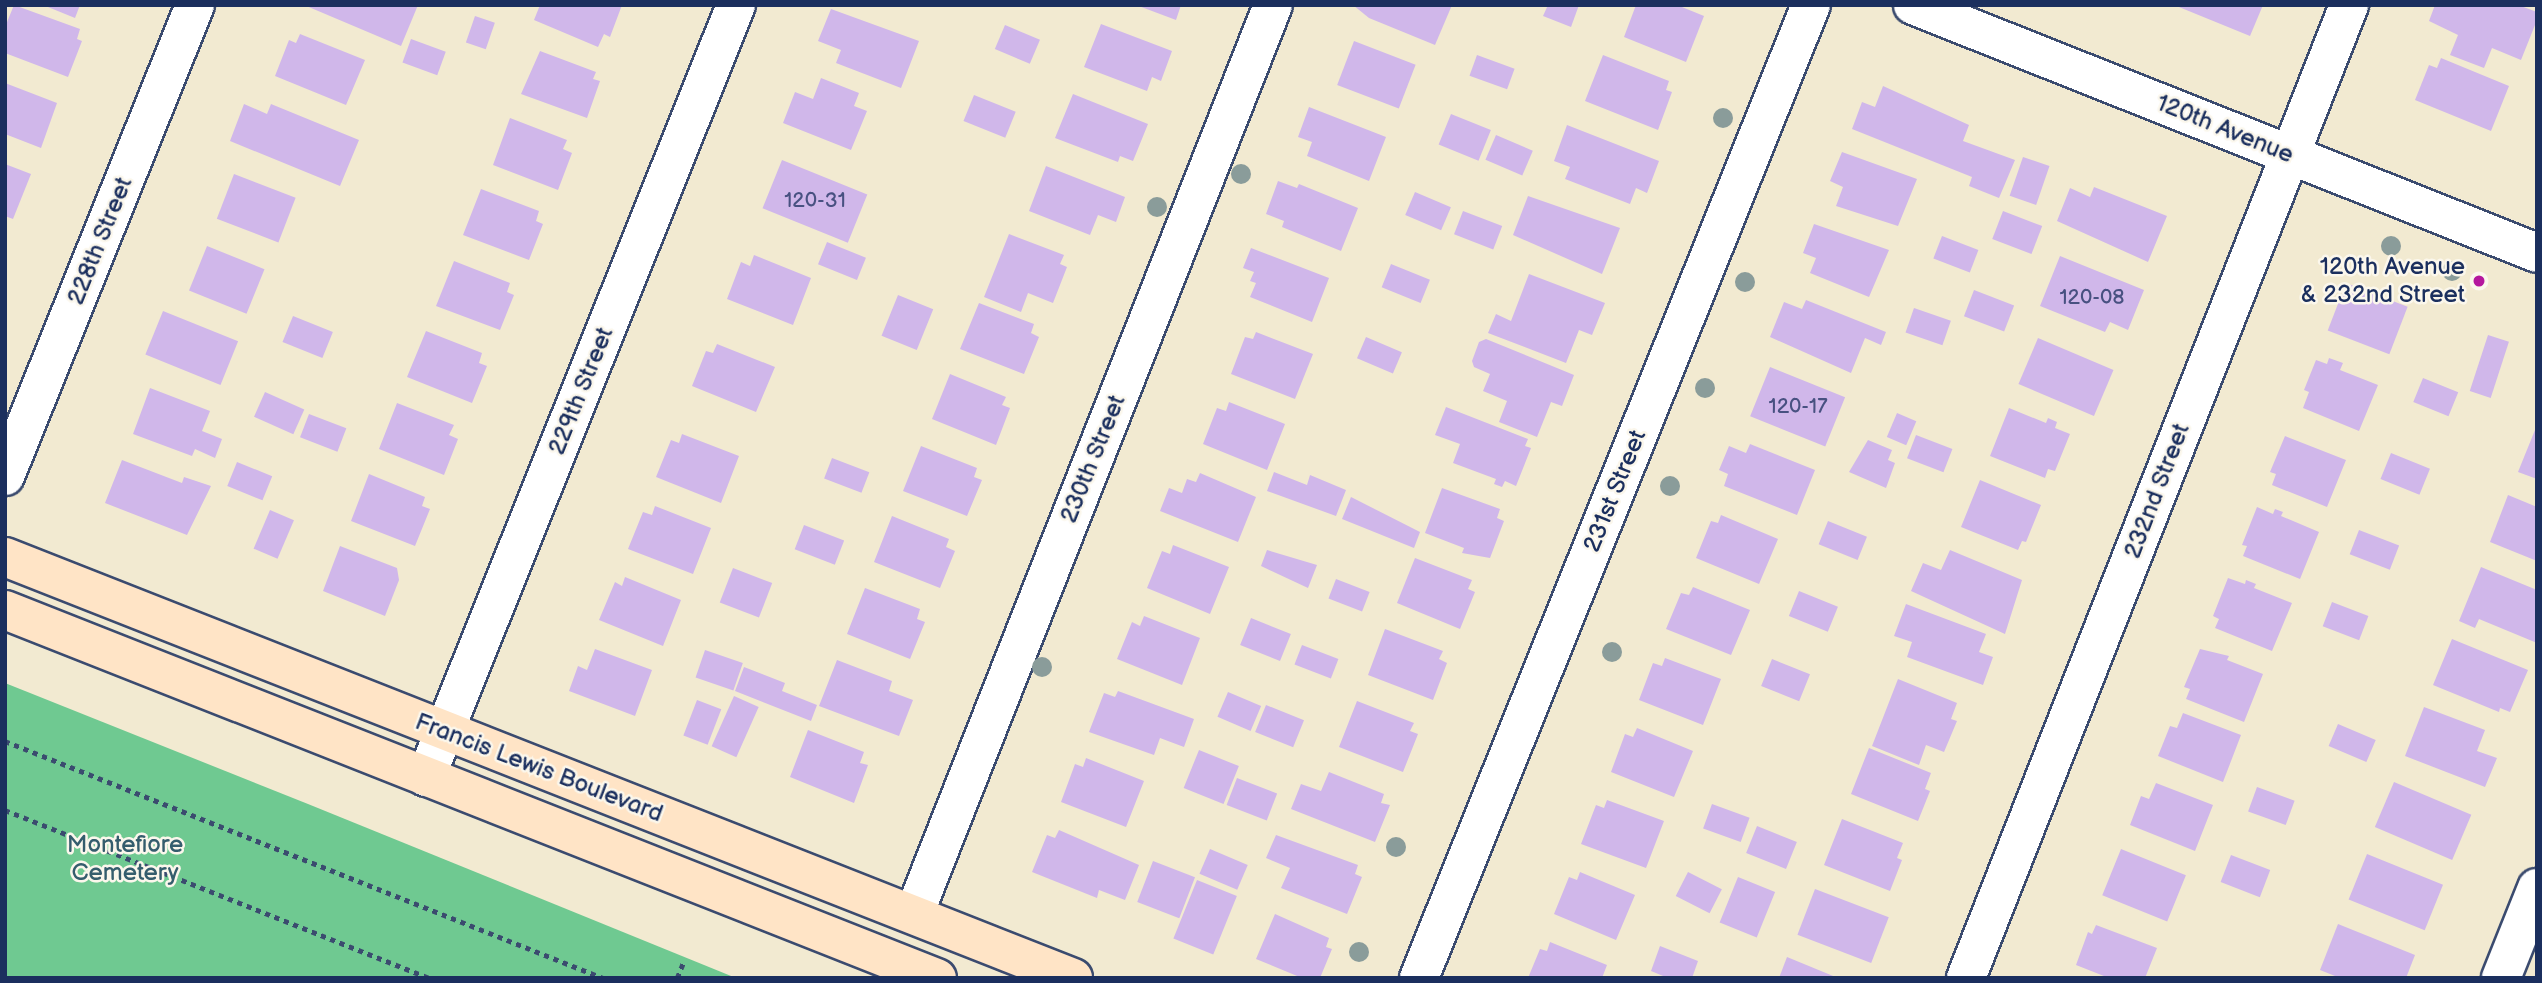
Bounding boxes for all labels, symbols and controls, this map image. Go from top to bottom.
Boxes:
street label: 120th Avenue [2152,88,2298,170]
street label: 228th Street [61,173,139,309]
house number: 120-31 [784,188,846,214]
place label: 120th Avenue & 232nd Street [2300,253,2465,309]
marker: 120th Avenue & 232nd Street [2471,273,2487,289]
house number: 120-08 [2059,285,2125,311]
street label: 229th Street [542,323,620,459]
street label: 230th Street [1054,391,1132,527]
house number: 120-17 [1769,394,1827,420]
street label: 232nd Street [2118,419,2196,563]
street label: 231st Street [1577,426,1653,556]
street label: Francis Lewis Boulevard [411,707,667,829]
park label: Montefiore Cemetery [67,831,183,887]

